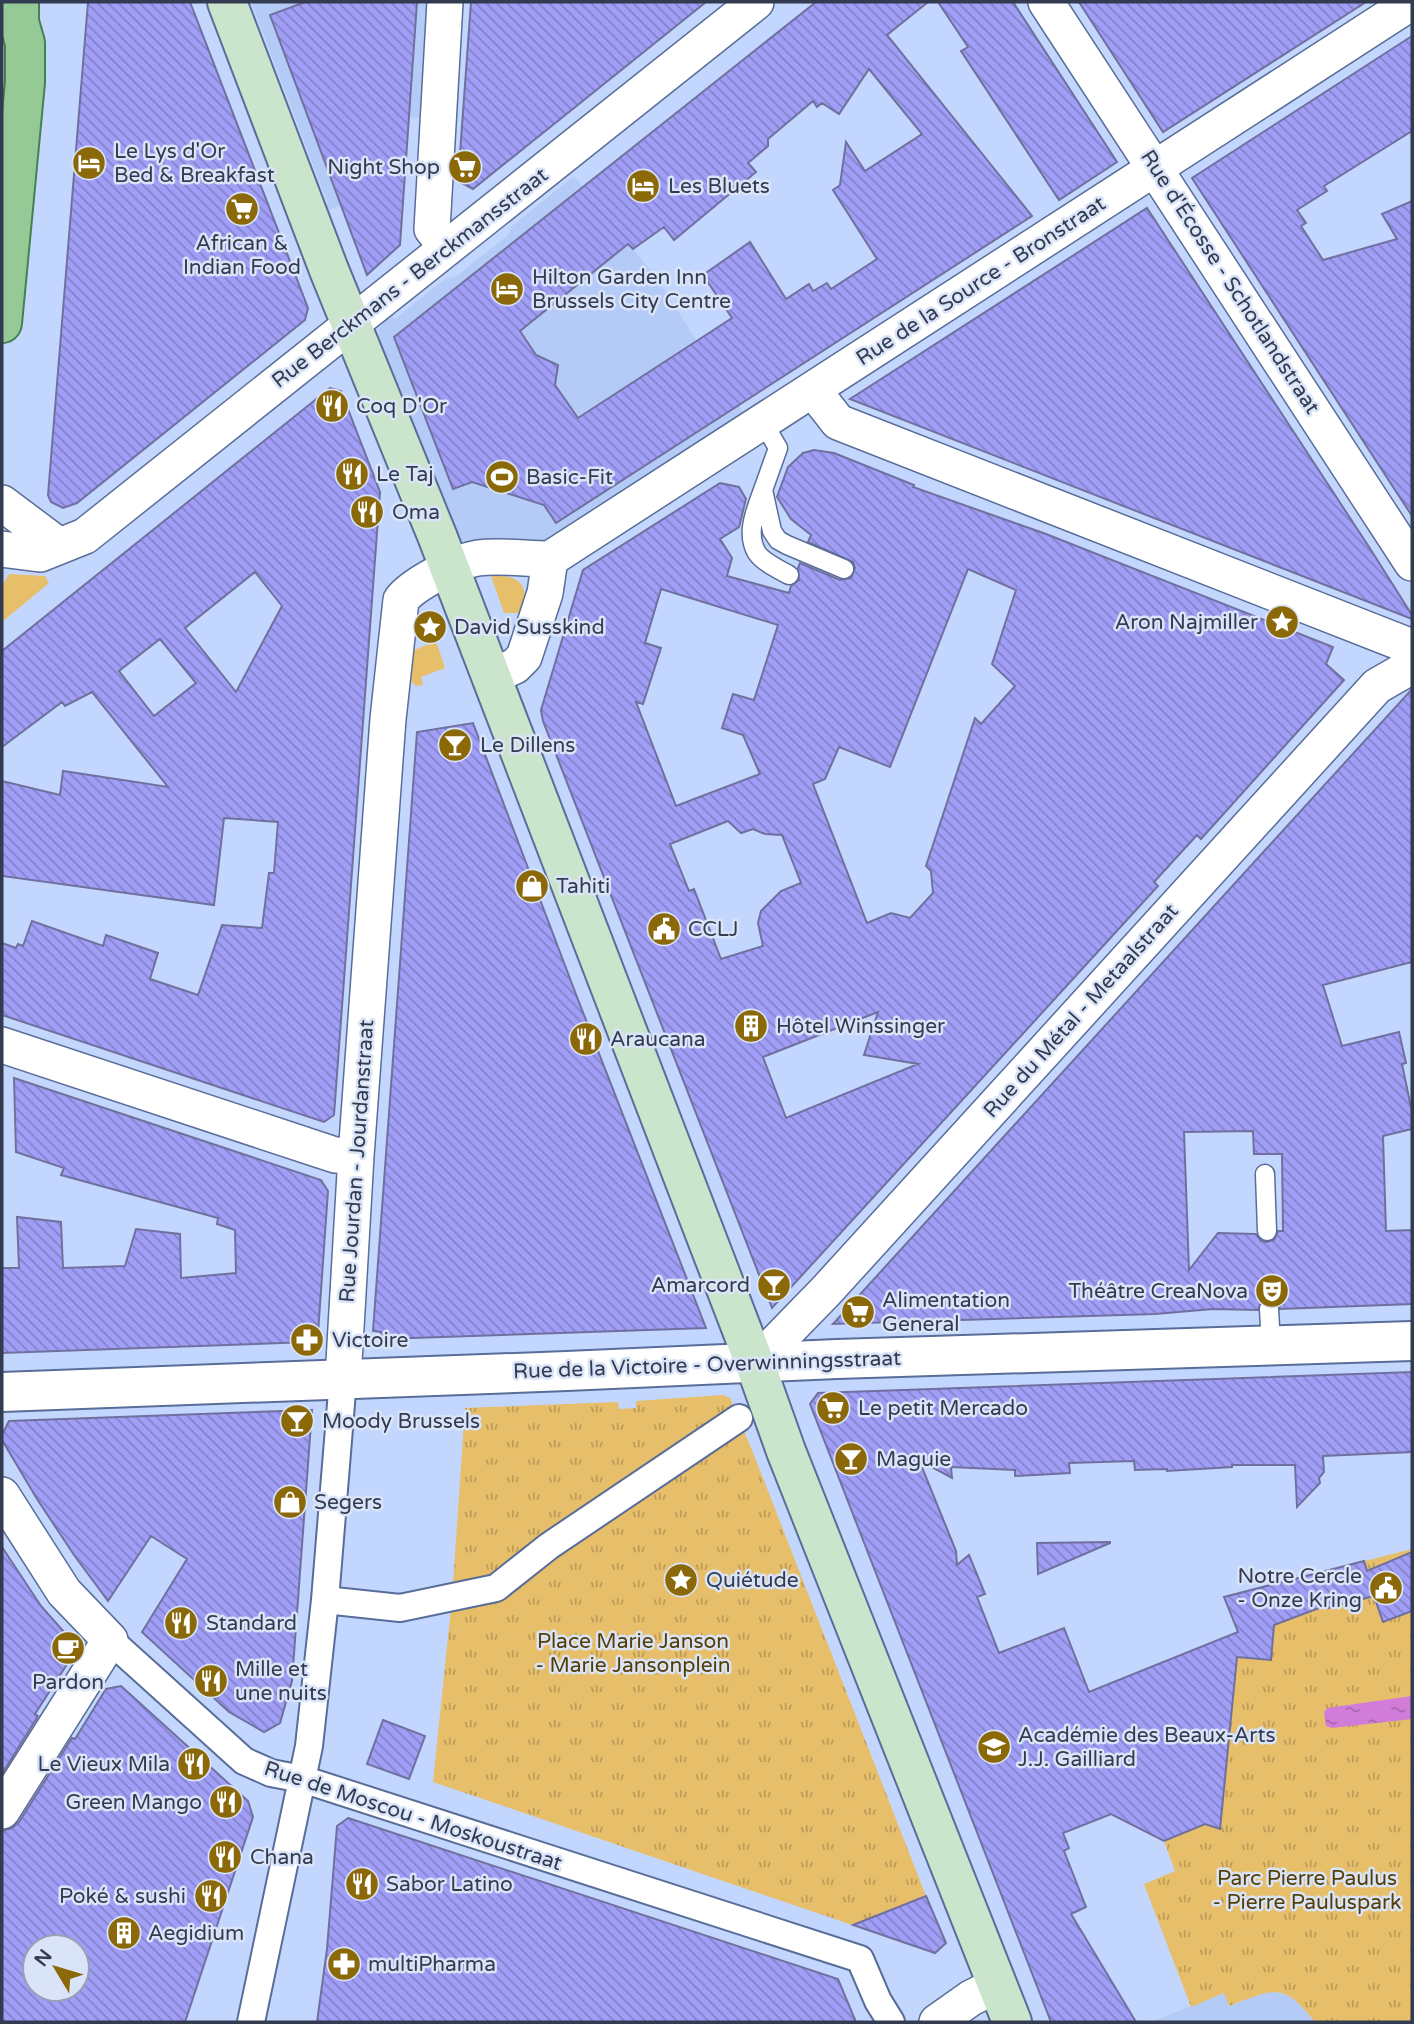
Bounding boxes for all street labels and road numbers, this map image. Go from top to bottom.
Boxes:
street label: Rue d'Écosse - Schotlandstraat [1135,145,1325,419]
street label: Rue Berckmans - Berckmansstraat [267,162,553,394]
street label: Rue de la Source - Bronstraat [852,191,1110,371]
street label: Rue du Métal - Metaalstraat [978,899,1184,1123]
street label: Rue Jourdan - Jourdanstraat [335,1019,379,1303]
street label: Rue de la Victoire - Overwinningsstraat [513,1346,901,1384]
street label: Rue de Moscou - Moskoustraat [261,1756,565,1876]

